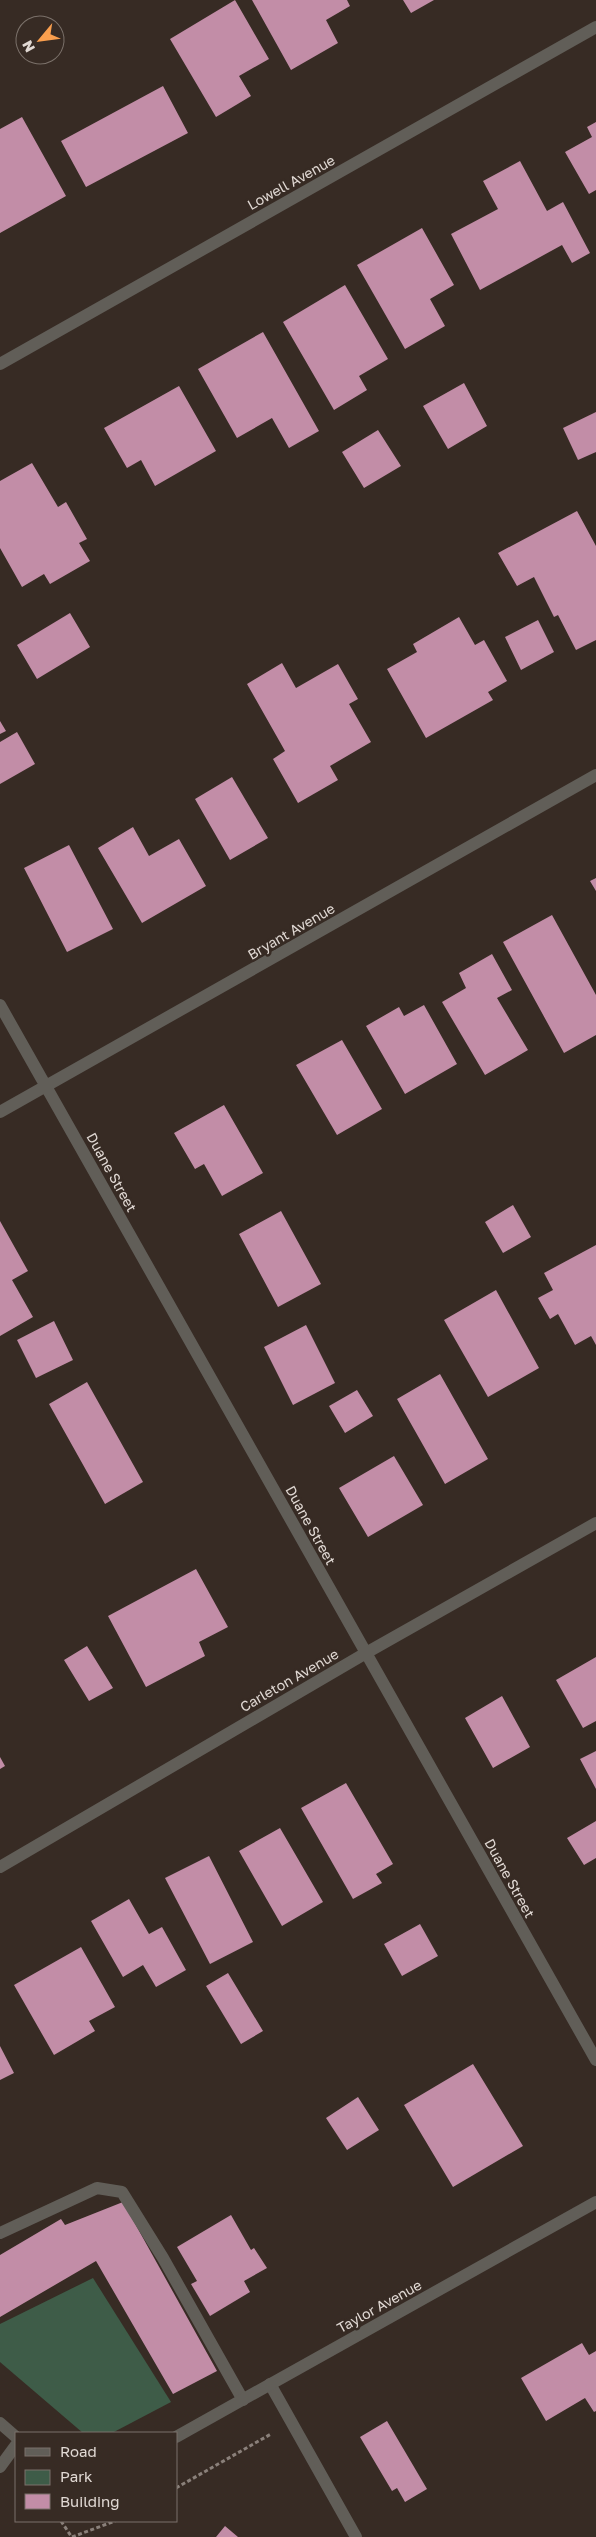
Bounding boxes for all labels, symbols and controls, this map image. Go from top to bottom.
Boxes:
north arrow [15,15,65,65]
text: N [18,38,38,55]
street label: Lowell Avenue [244,151,338,213]
street label: Bryant Avenue [244,899,338,963]
street label: Duane Street [83,1129,141,1215]
street label: Duane Street [282,1482,340,1568]
street label: Carleton Avenue [237,1645,341,1715]
street label: Duane Street [481,1835,539,1921]
street label: Taylor Avenue [334,2276,424,2336]
legend [15,2432,178,2522]
text: Road [60,2442,97,2460]
text: Park [60,2467,93,2485]
text: Building [60,2492,120,2510]

